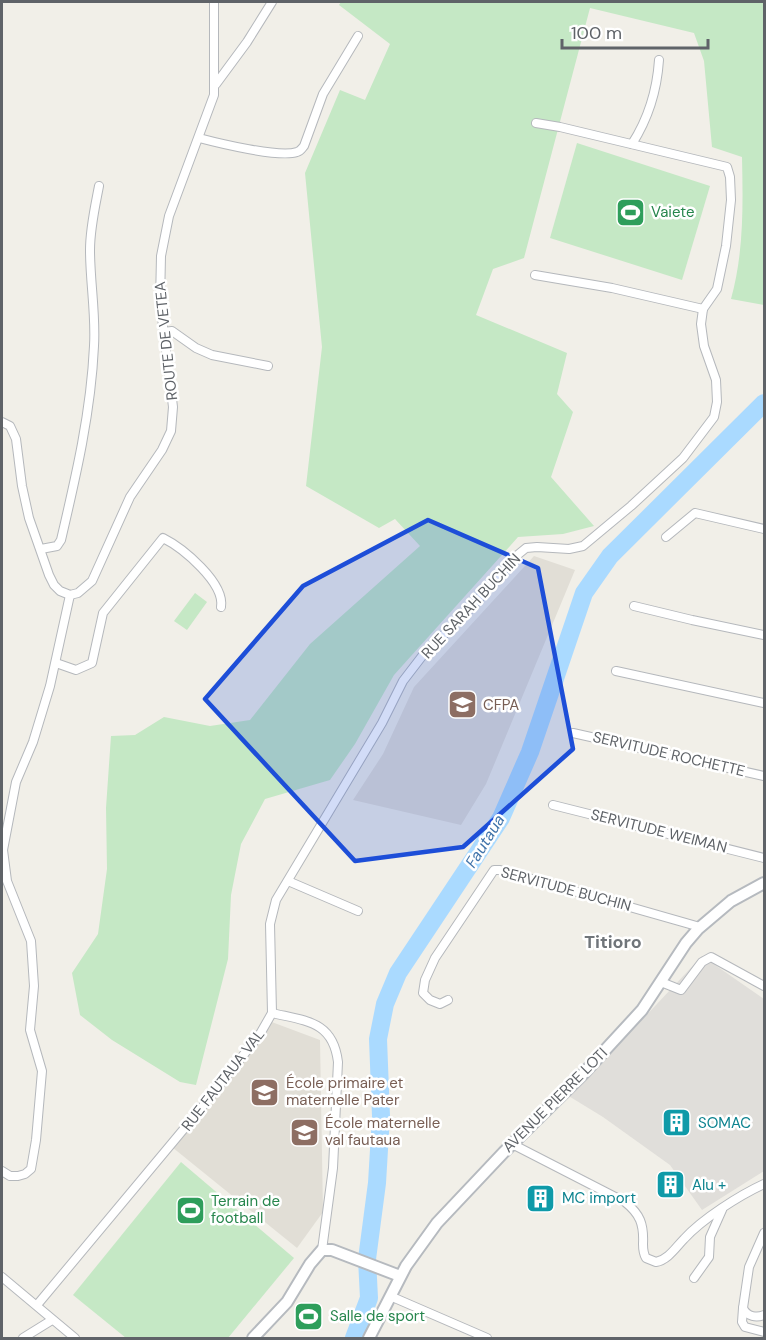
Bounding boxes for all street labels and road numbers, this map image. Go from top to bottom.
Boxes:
street label: ROUTE DE VETEA [150,281,182,401]
street label: RUE SARAH BUCHIN [417,549,525,663]
street label: SERVITUDE ROCHETTE [591,727,747,781]
street label: SERVITUDE WEIMAN [589,804,729,858]
street label: SERVITUDE BUCHIN [499,862,633,916]
street label: RUE FAUTAUA VAL [177,1025,269,1135]
street label: AVENUE PIERRE LOTI [498,1043,612,1157]

